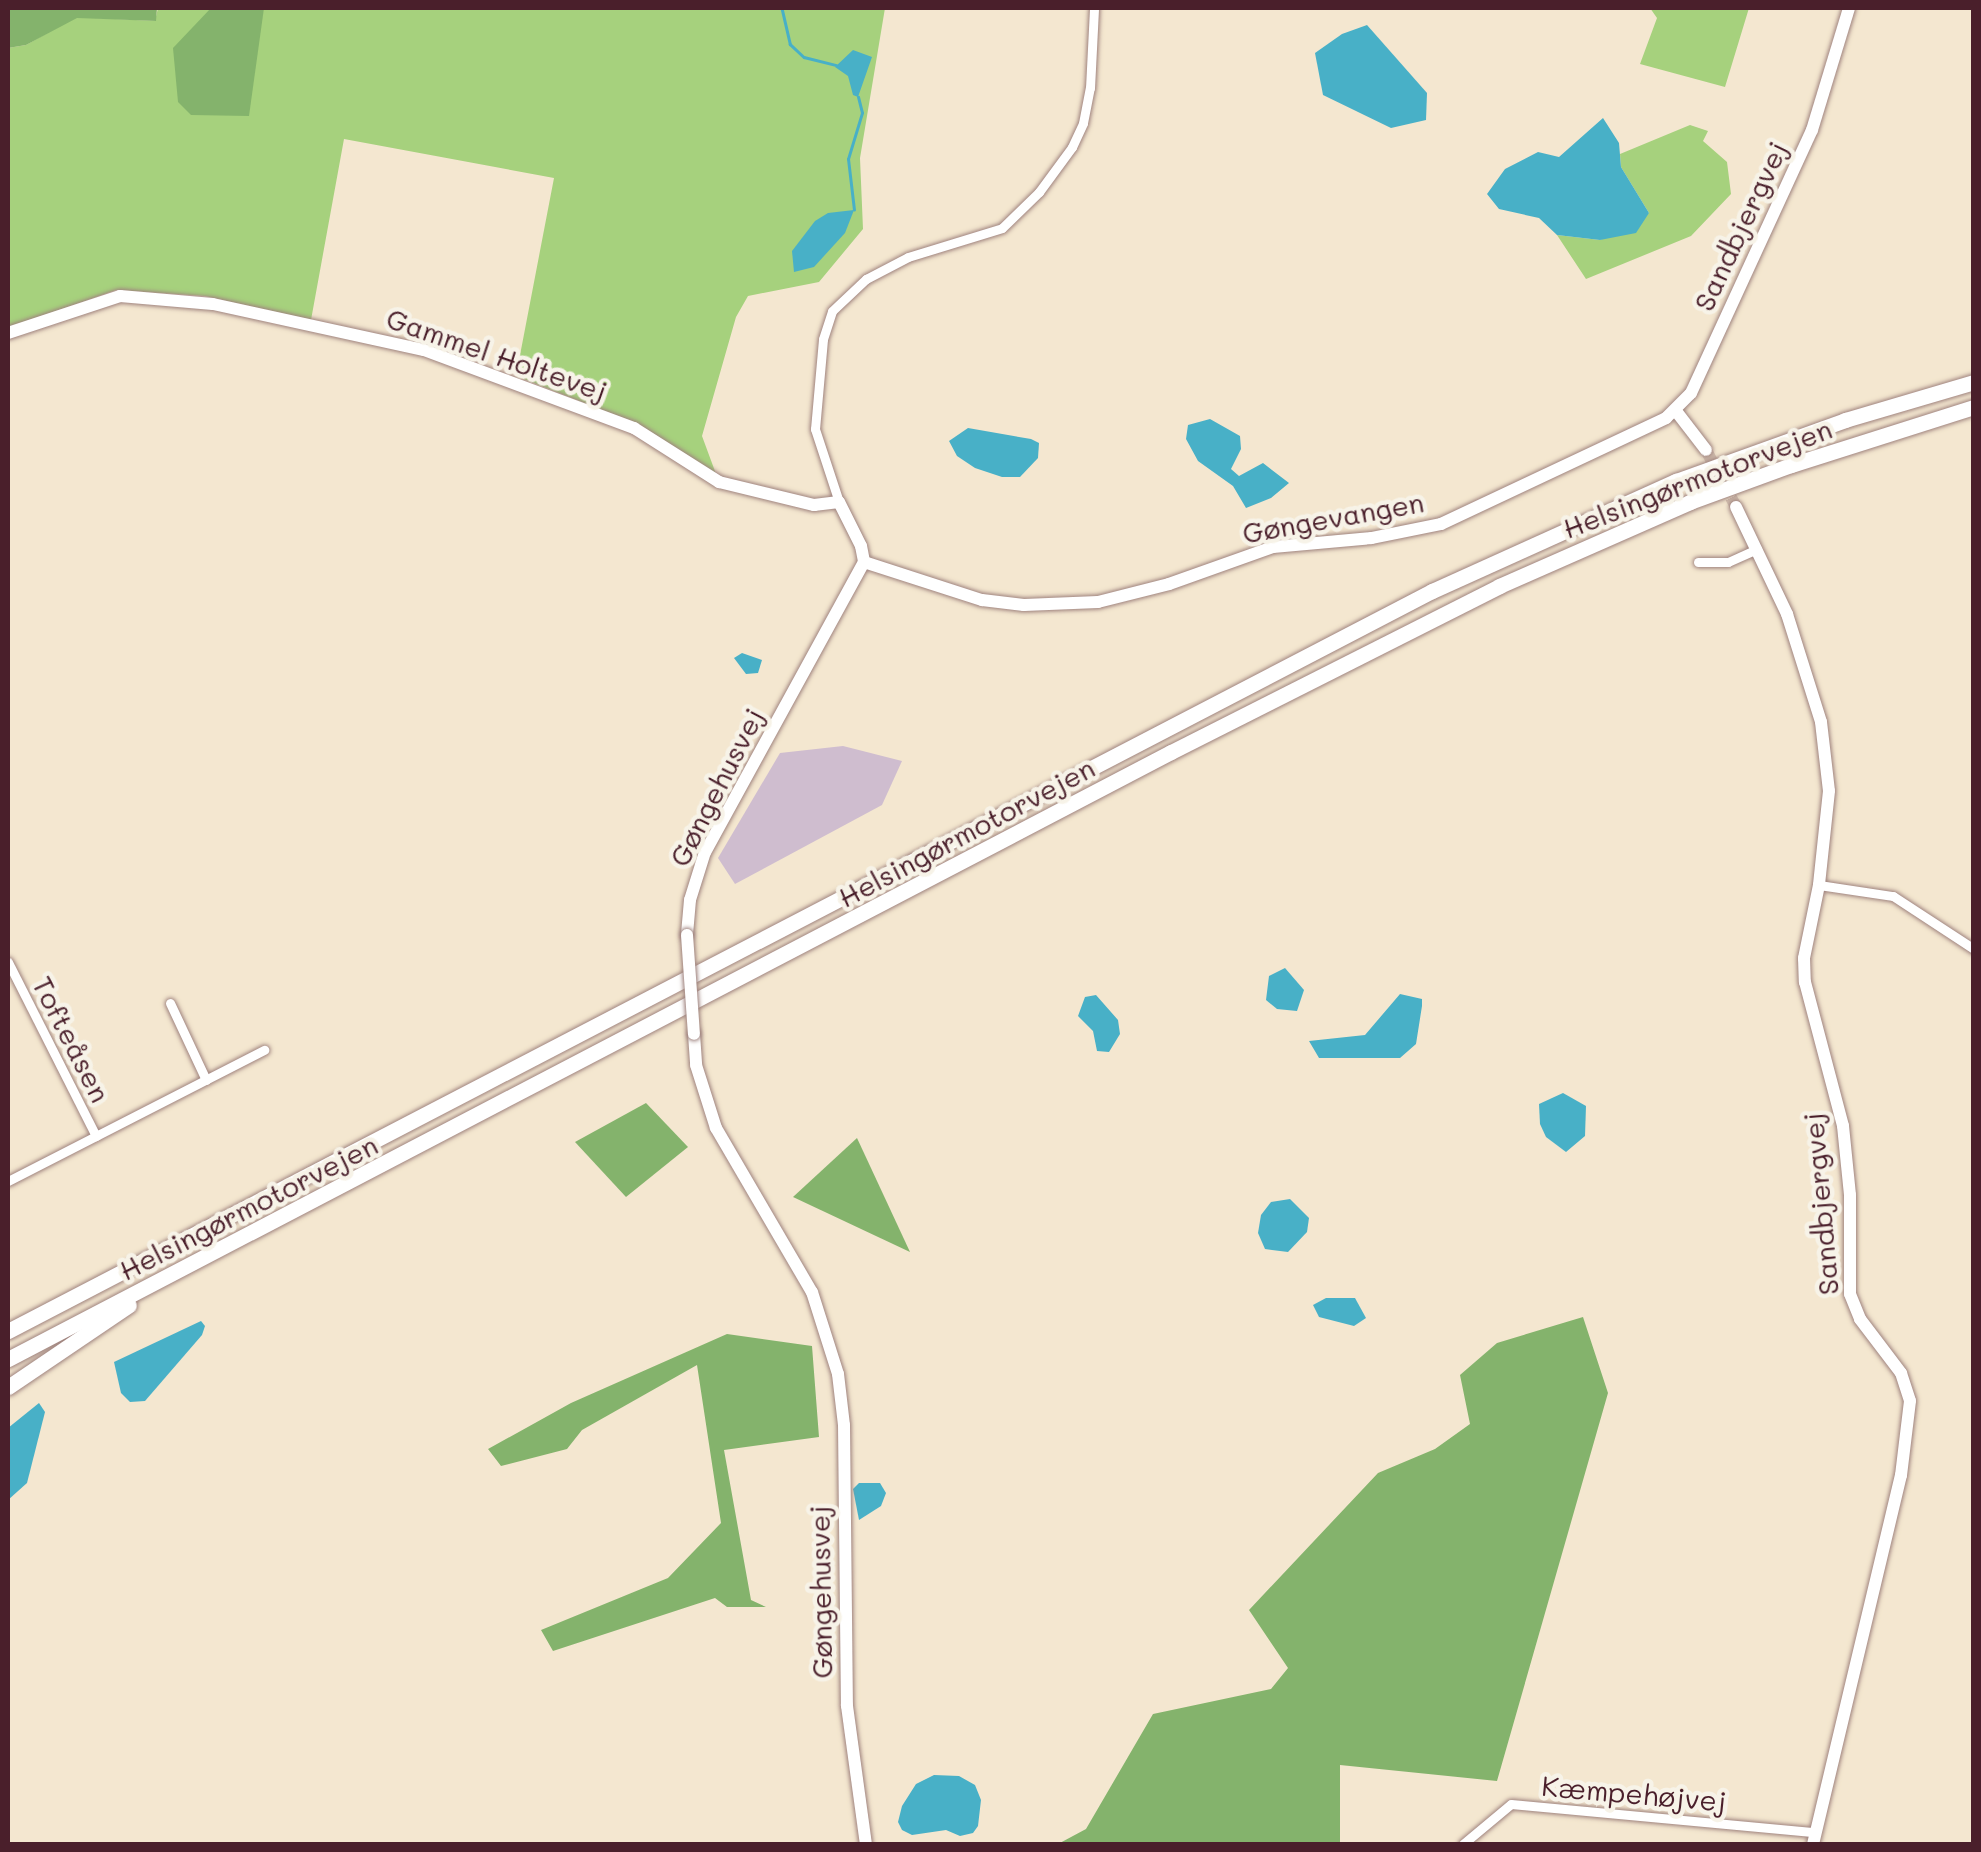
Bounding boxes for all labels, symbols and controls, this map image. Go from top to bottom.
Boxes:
street label: Sandbjergvej [1686,136,1794,316]
street label: Gammel Holtevej [382,301,612,407]
street label: Helsingørmotorvejen [1558,411,1836,545]
street label: Gøngevangen [1240,485,1426,549]
street label: Gøngehusvej [662,702,770,872]
street label: Helsingørmotorvejen [832,750,1100,914]
street label: Tofteåsen [26,970,118,1108]
street label: Sandbjergvej [1795,1111,1845,1297]
street label: Helsingørmotorvejen [113,1127,383,1287]
street label: Gøngehusvej [802,1505,838,1679]
street label: Kæmpehøjvej [1540,1768,1728,1818]

